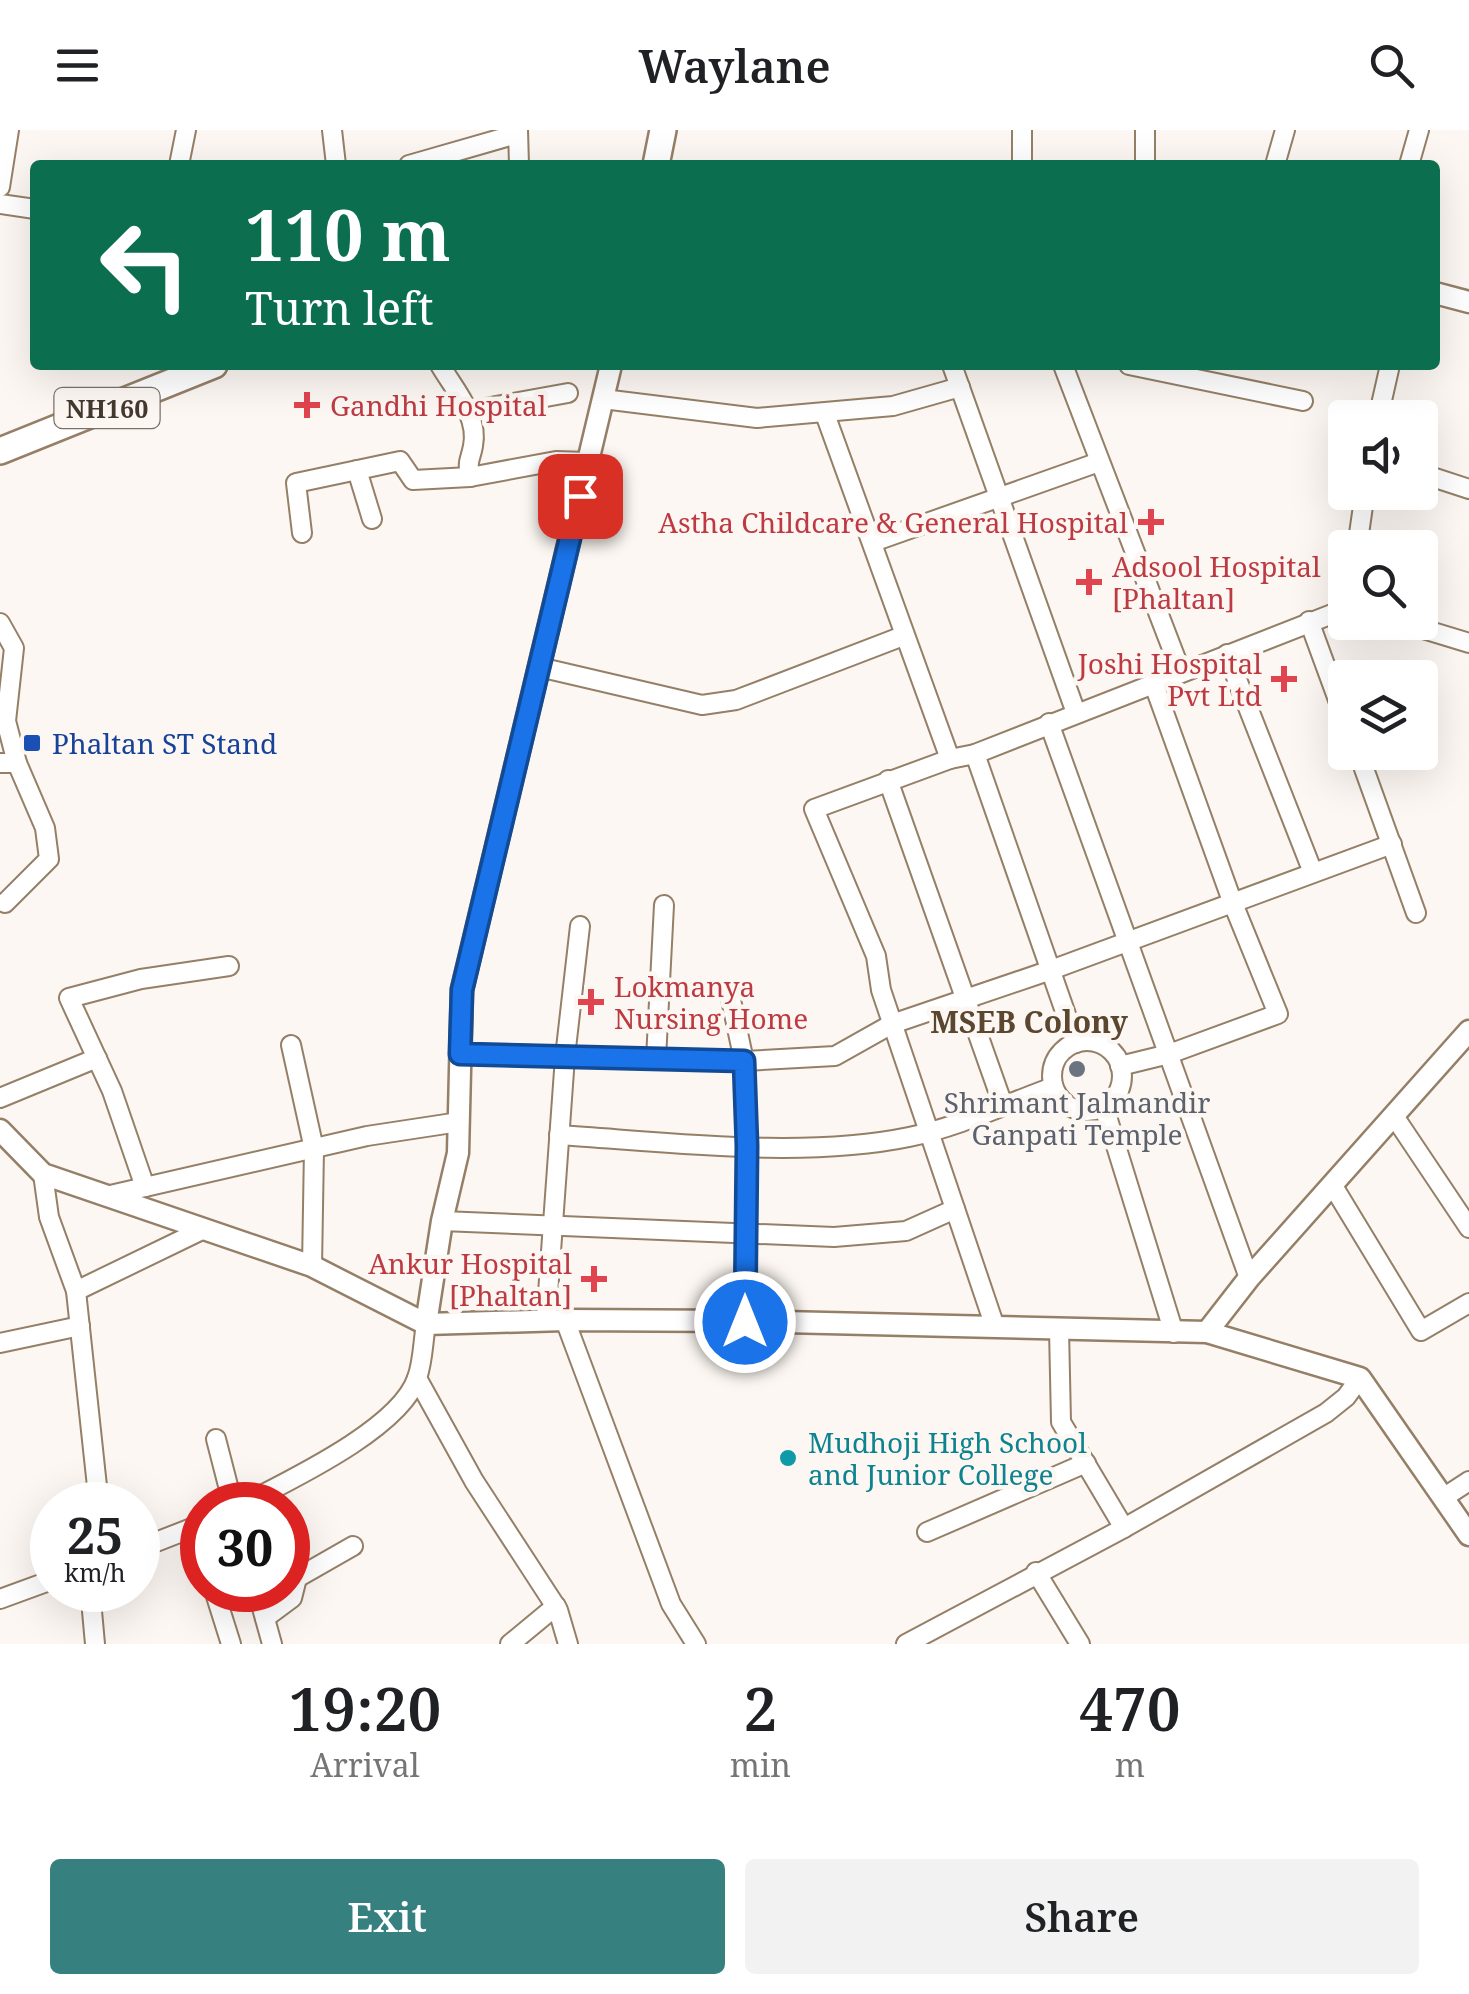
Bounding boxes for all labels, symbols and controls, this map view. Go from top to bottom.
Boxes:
text: Waylane [638,35,831,96]
icon: menu [50,38,105,93]
icon: search [1364,38,1419,93]
text: 110 m [245,186,451,282]
icon: left [80,200,210,330]
text: Turn left [245,277,434,338]
place label: Gandhi Hospital [330,386,547,424]
road number: NH160 [54,388,160,428]
marker: Gandhi Hospital [294,392,320,418]
map controls [1328,400,1438,770]
button: sound [1328,400,1438,510]
pin [538,454,623,539]
icon: arrive [553,469,608,524]
place label: Astha Childcare & General Hospital [658,503,1128,541]
marker: Astha Childcare & General Hospital [1138,509,1164,535]
button: search [1328,530,1438,640]
place label: Adsool Hospital [Phaltan] [1112,547,1321,617]
marker: Adsool Hospital [Phaltan] [1076,569,1102,595]
place label: Joshi Hospital Pvt Ltd [1077,644,1262,714]
button: layers [1328,660,1438,770]
marker: Joshi Hospital Pvt Ltd [1271,666,1297,692]
place label: Phaltan ST Stand [52,724,277,762]
marker: Phaltan ST Stand [21,732,43,754]
place label: Lokmanya Nursing Home [614,967,808,1037]
marker: Lokmanya Nursing Home [578,989,604,1015]
district label: MSEB Colony [930,1001,1128,1042]
marker: Shrimant Jalmandir Ganpati Temple [1066,1058,1088,1080]
place label: Shrimant Jalmandir Ganpati Temple [944,1083,1210,1153]
place label: Ankur Hospital [Phaltan] [368,1244,572,1314]
marker: Ankur Hospital [Phaltan] [581,1266,607,1292]
position arrow [693,1270,797,1374]
place label: Mudhoji High School and Junior College [808,1423,1087,1493]
marker: Mudhoji High School and Junior College [777,1447,799,1469]
speed limit sign: 30 [180,1482,310,1612]
text: 25 [67,1501,123,1569]
text: km/h [64,1555,126,1589]
text: 19:20 [288,1667,441,1749]
text: 2 [743,1667,777,1749]
text: 470 [1079,1667,1181,1749]
text: Arrival [310,1743,420,1786]
text: min [730,1743,791,1786]
text: m [1115,1743,1145,1786]
button: Exit [50,1859,725,1974]
button: Share [745,1859,1419,1974]

